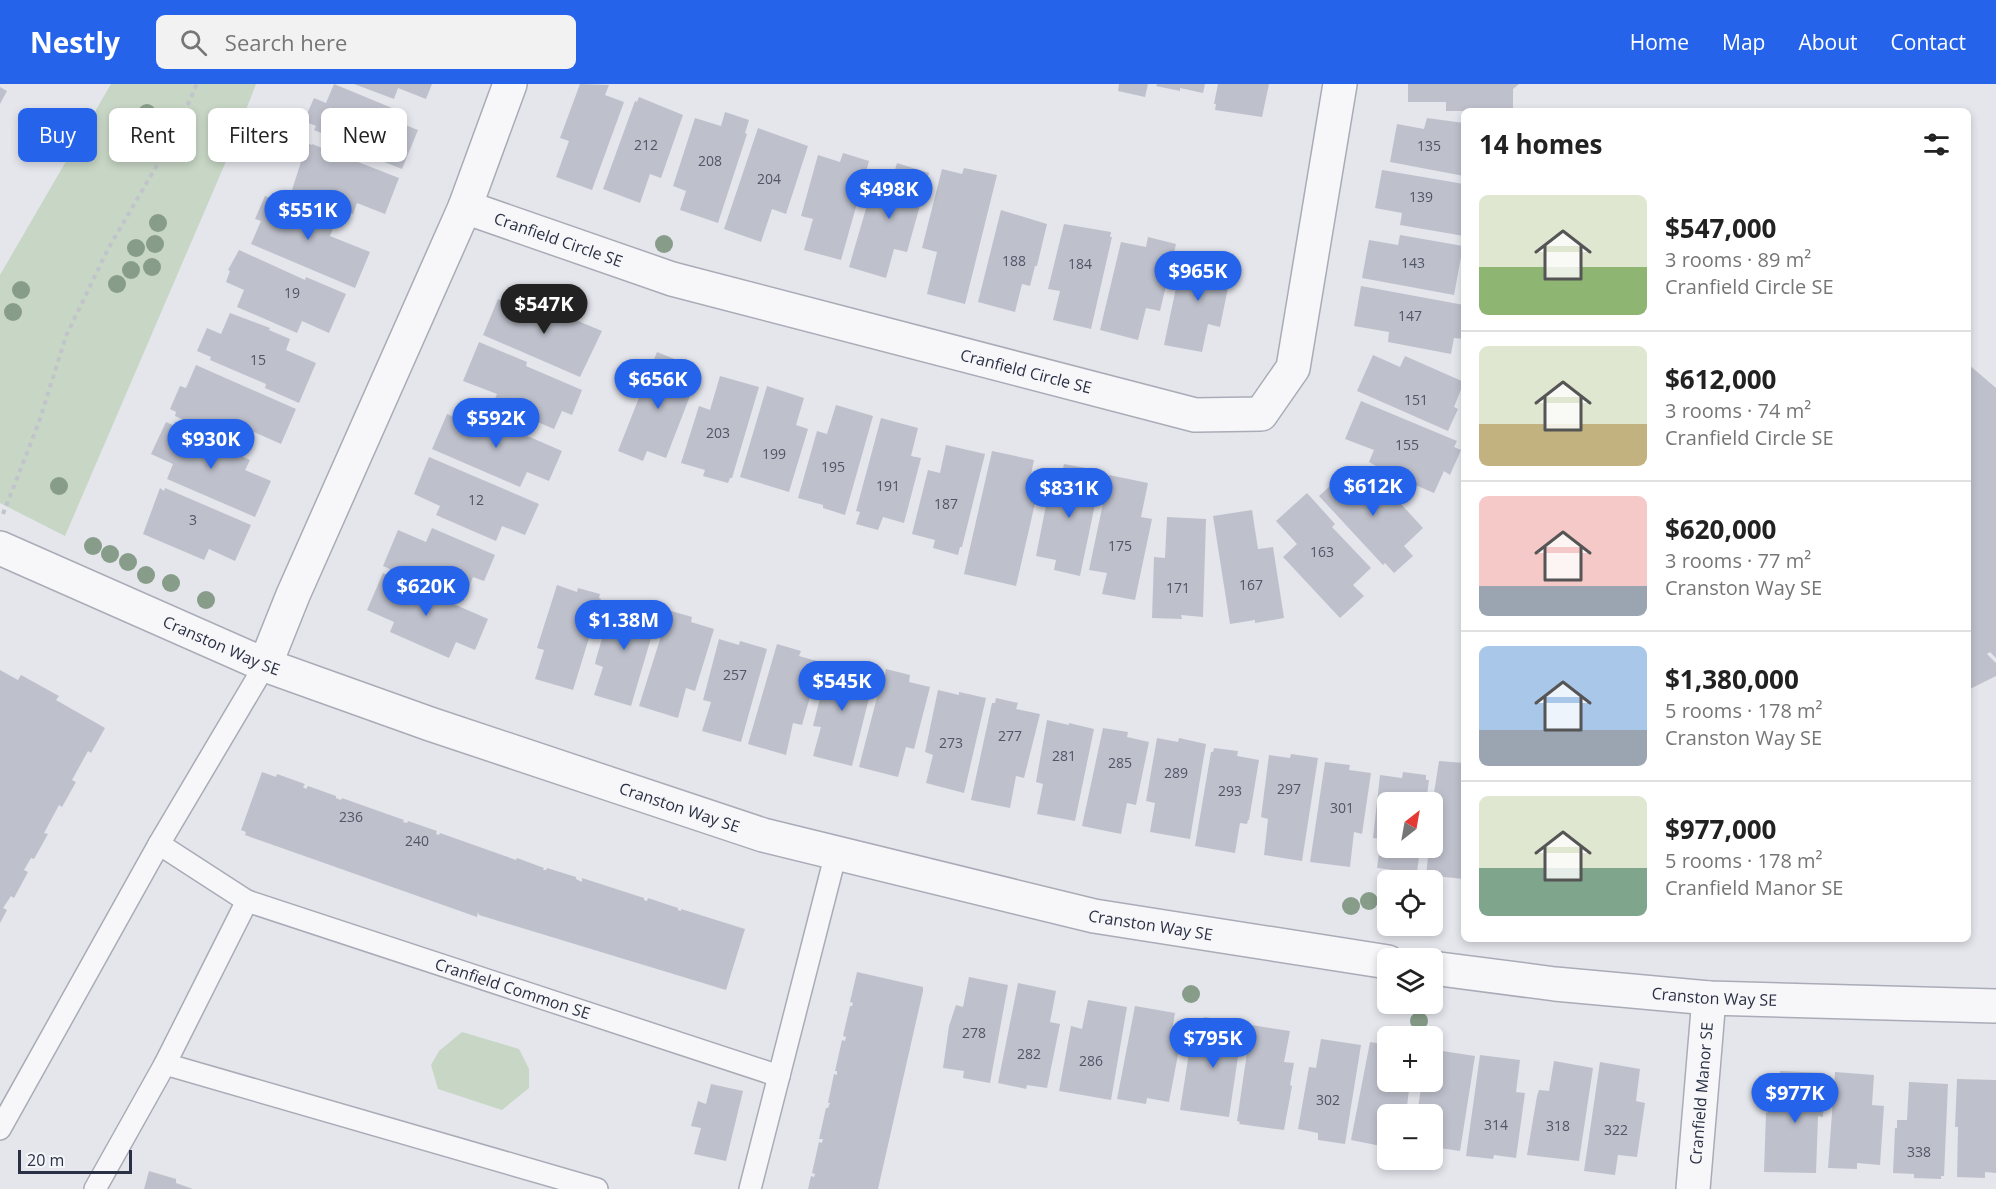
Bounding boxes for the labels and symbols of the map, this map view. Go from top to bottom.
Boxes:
house number: 212 [634,135,658,154]
house number: 135 [1417,136,1441,155]
house number: 208 [698,151,722,170]
house number: 204 [757,169,781,188]
pin: $498K [847,169,931,220]
house number: 139 [1409,187,1433,206]
pin: $551K [266,190,350,241]
street label: Cranfield Circle SE [491,207,626,272]
house number: 188 [1002,251,1026,270]
pin: $965K [1156,251,1240,302]
house number: 143 [1401,253,1425,272]
house number: 184 [1068,254,1092,273]
house number: 19 [284,283,300,302]
pin: $547K [502,284,586,335]
house number: 147 [1398,306,1422,325]
street label: Cranfield Circle SE [958,343,1094,399]
house number: 15 [250,350,266,369]
pin: $656K [616,359,700,410]
house number: 151 [1404,390,1428,409]
pin: $592K [454,398,538,449]
pin: $930K [169,419,253,470]
house number: 203 [706,423,730,442]
house number: 155 [1395,435,1419,454]
house number: 199 [762,444,786,463]
house number: 195 [821,457,845,476]
pin: $612K [1331,466,1415,517]
pin: $831K [1027,468,1111,519]
house number: 191 [876,476,900,495]
house number: 12 [468,490,484,509]
house number: 187 [934,494,958,513]
house number: 3 [189,510,197,529]
house number: 175 [1108,536,1132,555]
house number: 163 [1310,542,1334,561]
pin: $620K [384,566,468,617]
house number: 167 [1239,575,1263,594]
house number: 171 [1166,578,1190,597]
pin: $1.38M [575,600,673,651]
street label: Cranston Way SE [159,610,283,680]
pin: $545K [800,661,884,712]
house number: 257 [723,665,747,684]
house number: 277 [998,726,1022,745]
house number: 273 [939,733,963,752]
house number: 281 [1052,746,1076,765]
house number: 285 [1108,753,1132,772]
house number: 289 [1164,763,1188,782]
street label: Cranston Way SE [616,777,743,838]
house number: 297 [1277,779,1301,798]
house number: 293 [1218,781,1242,800]
north arrow [1377,792,1443,858]
house number: 301 [1330,798,1354,817]
house number: 236 [339,807,363,826]
house number: 240 [405,831,429,850]
street label: Cranston Way SE [1086,904,1214,945]
street label: Cranfield Common SE [432,953,593,1024]
street label: Cranston Way SE [1651,982,1777,1011]
pin: $795K [1171,1018,1255,1069]
street label: Cranfield Manor SE [1684,1021,1718,1165]
house number: 278 [962,1023,986,1042]
house number: 282 [1017,1044,1041,1063]
house number: 286 [1079,1051,1103,1070]
pin: $977K [1753,1073,1837,1124]
house number: 302 [1316,1090,1340,1109]
house number: 314 [1484,1115,1508,1134]
house number: 318 [1546,1116,1570,1135]
house number: 322 [1604,1120,1628,1139]
house number: 338 [1907,1142,1931,1161]
scale bar [18,1147,132,1174]

